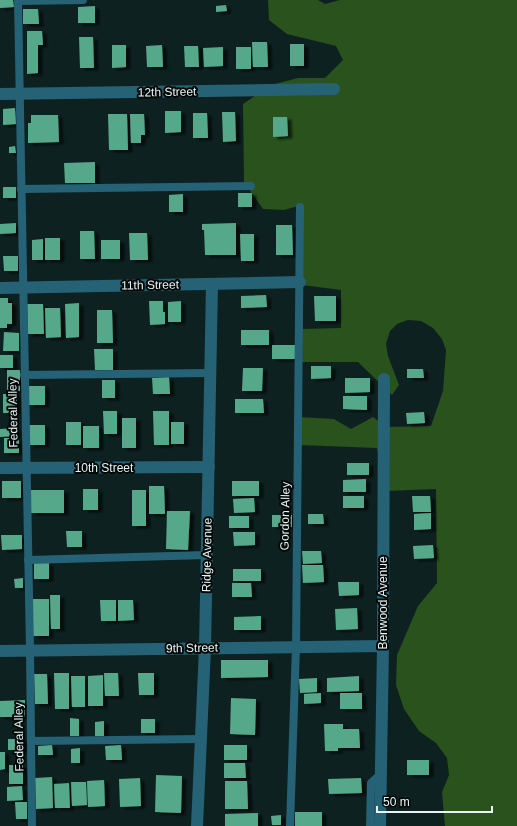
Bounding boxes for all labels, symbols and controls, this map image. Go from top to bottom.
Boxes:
street label: 12th Street [138,84,197,100]
street label: 11th Street [121,277,180,293]
street label: Federal Alley [5,378,21,448]
street label: 10th Street [75,461,134,475]
street label: Gordon Alley [277,482,293,550]
street label: Ridge Avenue [199,517,215,592]
street label: Benwood Avenue [376,556,390,650]
street label: 9th Street [166,641,219,655]
street label: Federal Alley [11,702,27,772]
scale bar [377,788,492,814]
text: 50 m [383,795,410,809]

